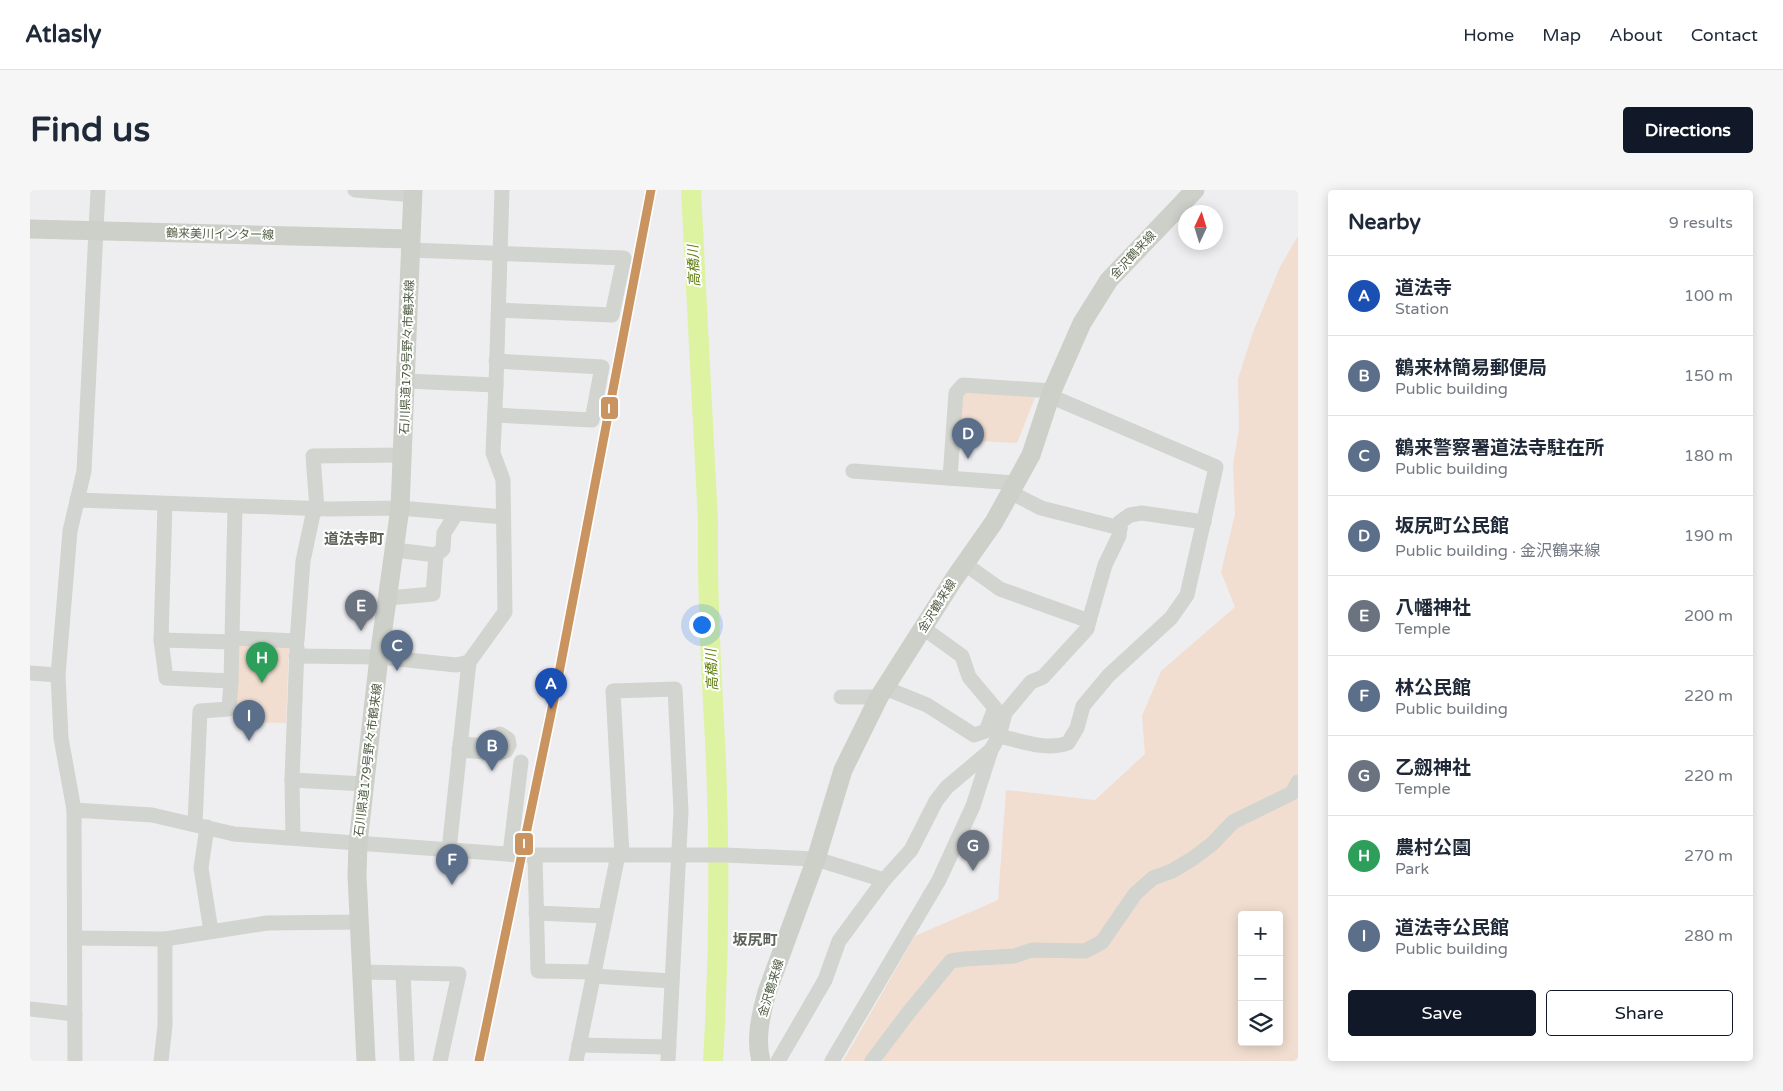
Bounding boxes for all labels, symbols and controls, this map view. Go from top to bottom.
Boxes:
text: Atlasly [25,20,101,49]
text: Home [1463,24,1514,46]
text: Map [1542,24,1581,46]
text: About [1609,24,1663,46]
text: Contact [1691,24,1758,46]
button: Directions [1623,107,1753,153]
text: Find us [30,109,150,151]
north arrow [1178,205,1223,250]
text: Nearby [1348,210,1421,235]
text: 9 results [1669,213,1733,233]
street label: 鶴来美川インター線 [166,226,274,242]
street label: 金沢鶴来線 [1107,228,1159,282]
water label: 高橋川 [684,243,704,287]
text: 道法寺 [1395,277,1452,299]
street label: 石川県道179号野々市鶴来線 [397,279,417,435]
text: A [1358,286,1370,306]
text: 100 m [1684,286,1733,306]
text: Station [1395,299,1449,319]
text: 鶴来林簡易郵便局 [1395,357,1547,379]
text: B [1358,366,1370,386]
text: 150 m [1684,366,1733,386]
text: Public building [1395,379,1508,399]
line badge: I [600,396,619,420]
text: I [607,400,611,417]
pin: D [952,418,984,459]
text: 鶴来警察署道法寺駐在所 [1395,437,1604,459]
text: C [1358,446,1370,466]
text: 180 m [1684,446,1733,466]
text: Public building [1395,459,1508,479]
text: 坂尻町公民館 [1395,515,1509,537]
text: D [1358,526,1370,546]
text: 190 m [1684,526,1733,546]
district label: 道法寺町 [324,530,384,548]
text: Public building · 金沢鶴来線 [1395,541,1600,561]
street label: 金沢鶴来線 [915,577,959,635]
pin: E [345,590,377,631]
text: 八幡神社 [1395,597,1471,619]
text: E [1359,606,1369,626]
text: 200 m [1684,606,1733,626]
your location [689,612,715,638]
text: Temple [1395,619,1451,639]
pin: C [381,630,413,671]
pin: H [246,642,278,683]
water label: 高橋川 [702,647,722,691]
pin: A [535,668,567,709]
text: 林公民館 [1395,677,1471,699]
street label: 石川県道179号野々市鶴来線 [352,682,384,838]
text: F [1359,686,1369,706]
text: 220 m [1684,686,1733,706]
text: Public building [1395,699,1508,719]
pin: I [233,700,265,741]
pin: B [476,730,508,771]
text: 乙劔神社 [1395,757,1471,779]
text: G [1358,766,1370,786]
text: 220 m [1684,766,1733,786]
text: Temple [1395,779,1451,799]
pin: G [957,830,989,871]
line badge: I [514,832,534,856]
text: I [522,835,526,852]
text: 農村公園 [1395,837,1471,859]
pin: F [436,844,468,885]
text: H [1358,846,1370,866]
text: 270 m [1684,846,1733,866]
text: Park [1395,859,1429,879]
map controls [1238,911,1283,1046]
button: + [1238,911,1283,956]
text: 道法寺公民館 [1395,917,1509,939]
text: I [1362,926,1366,946]
text: 280 m [1684,926,1733,946]
district label: 坂尻町 [732,931,778,949]
text: Public building [1395,939,1508,959]
button: − [1238,956,1283,1001]
street label: 金沢鶴来線 [756,957,786,1019]
button: Save [1348,990,1536,1036]
button: Share [1546,990,1733,1036]
button: layers [1238,1001,1283,1046]

